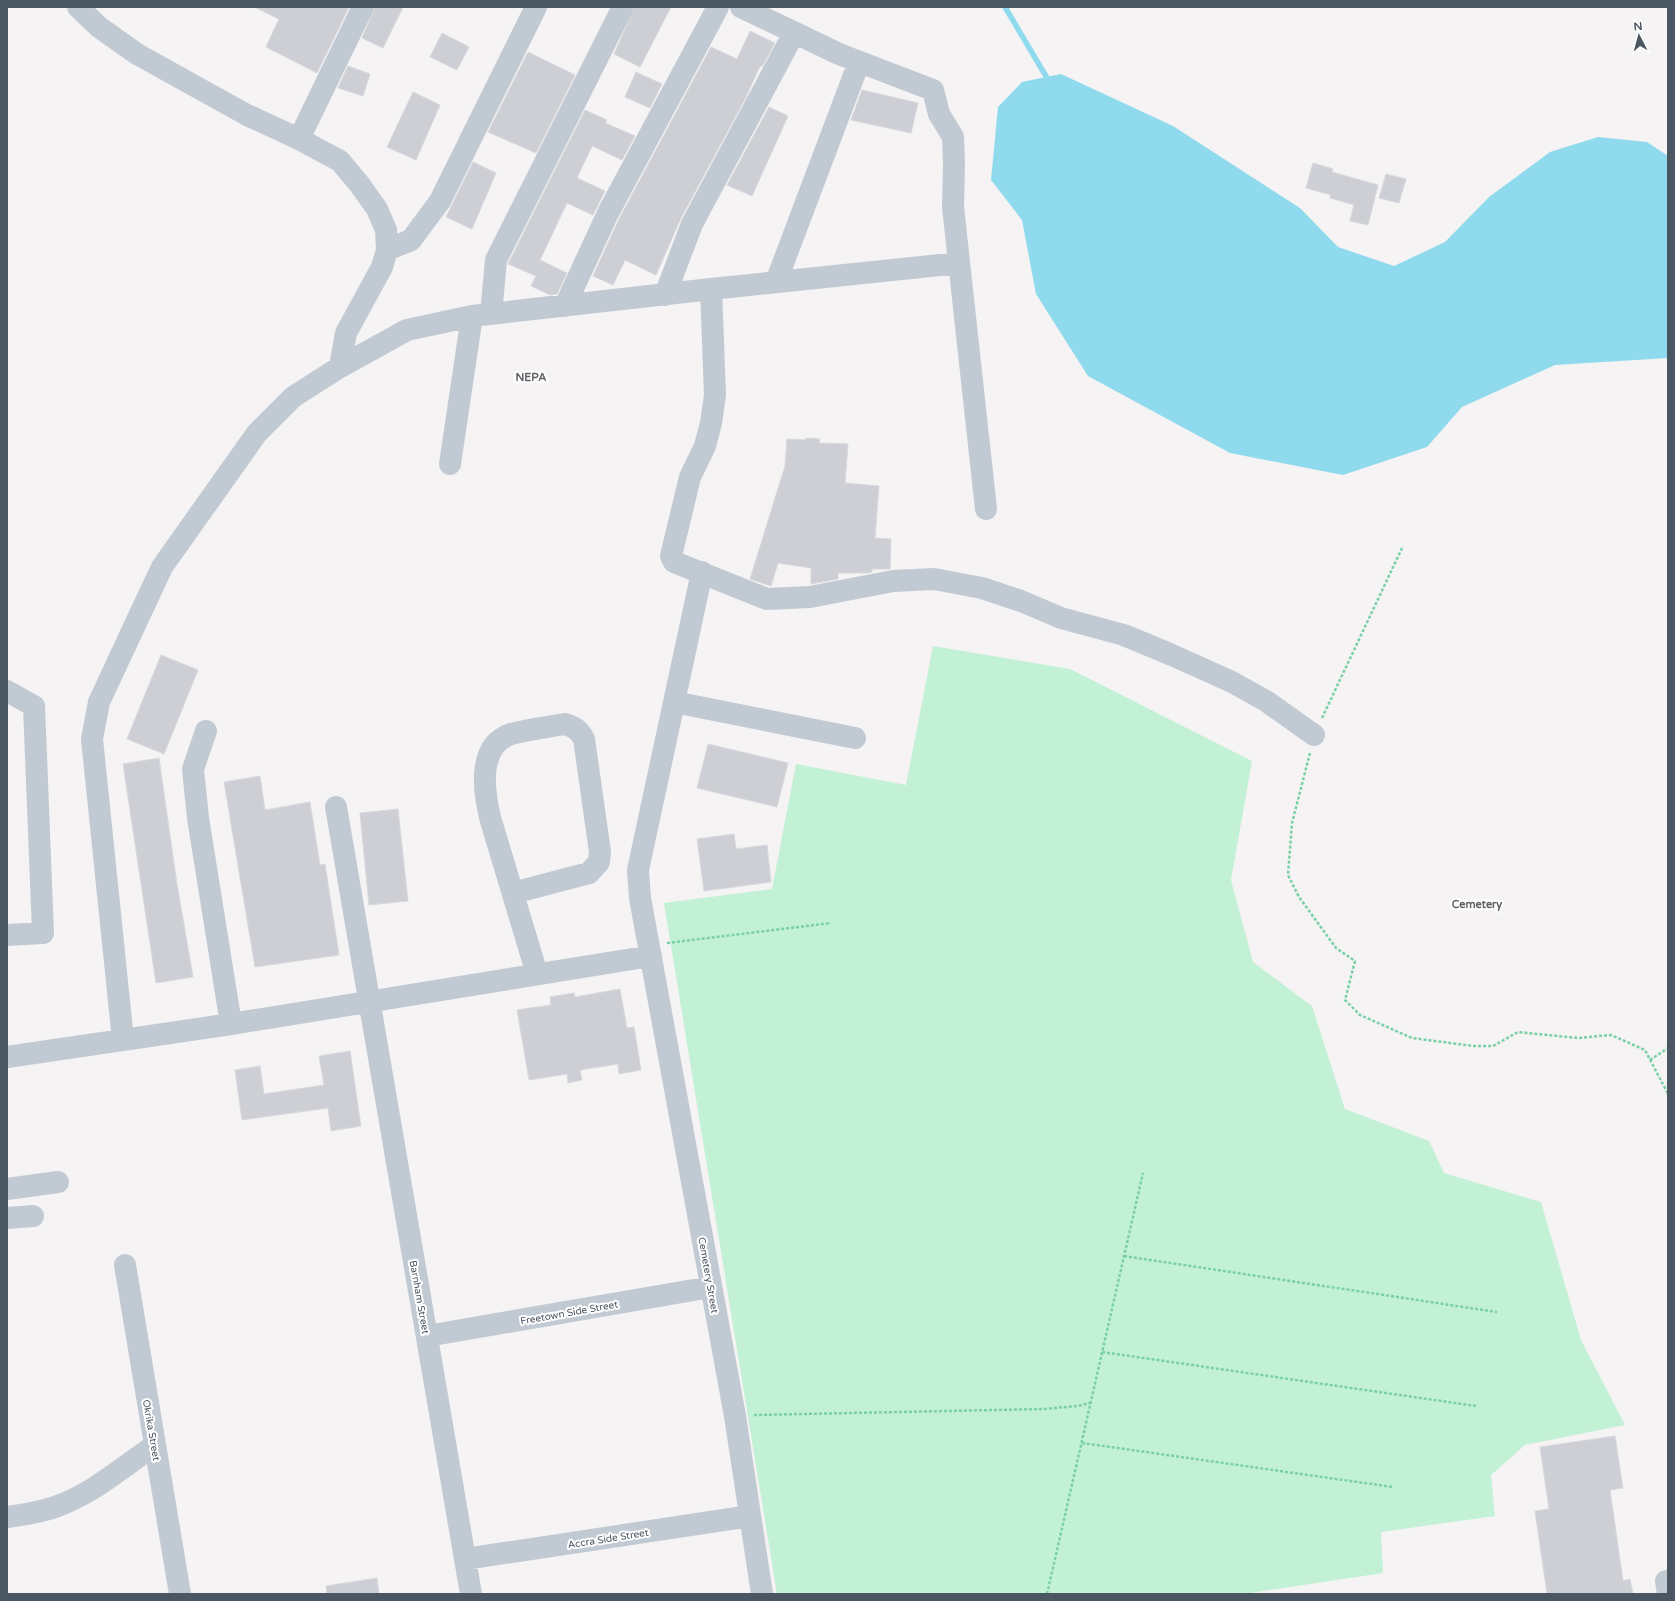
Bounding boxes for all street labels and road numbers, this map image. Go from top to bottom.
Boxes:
street label: Cemetery Street [695,1236,721,1314]
street label: Barnham Street [407,1259,431,1335]
street label: Freetown Side Street [519,1298,619,1327]
street label: Okrika Street [140,1399,162,1462]
street label: Accra Side Street [567,1527,650,1551]

